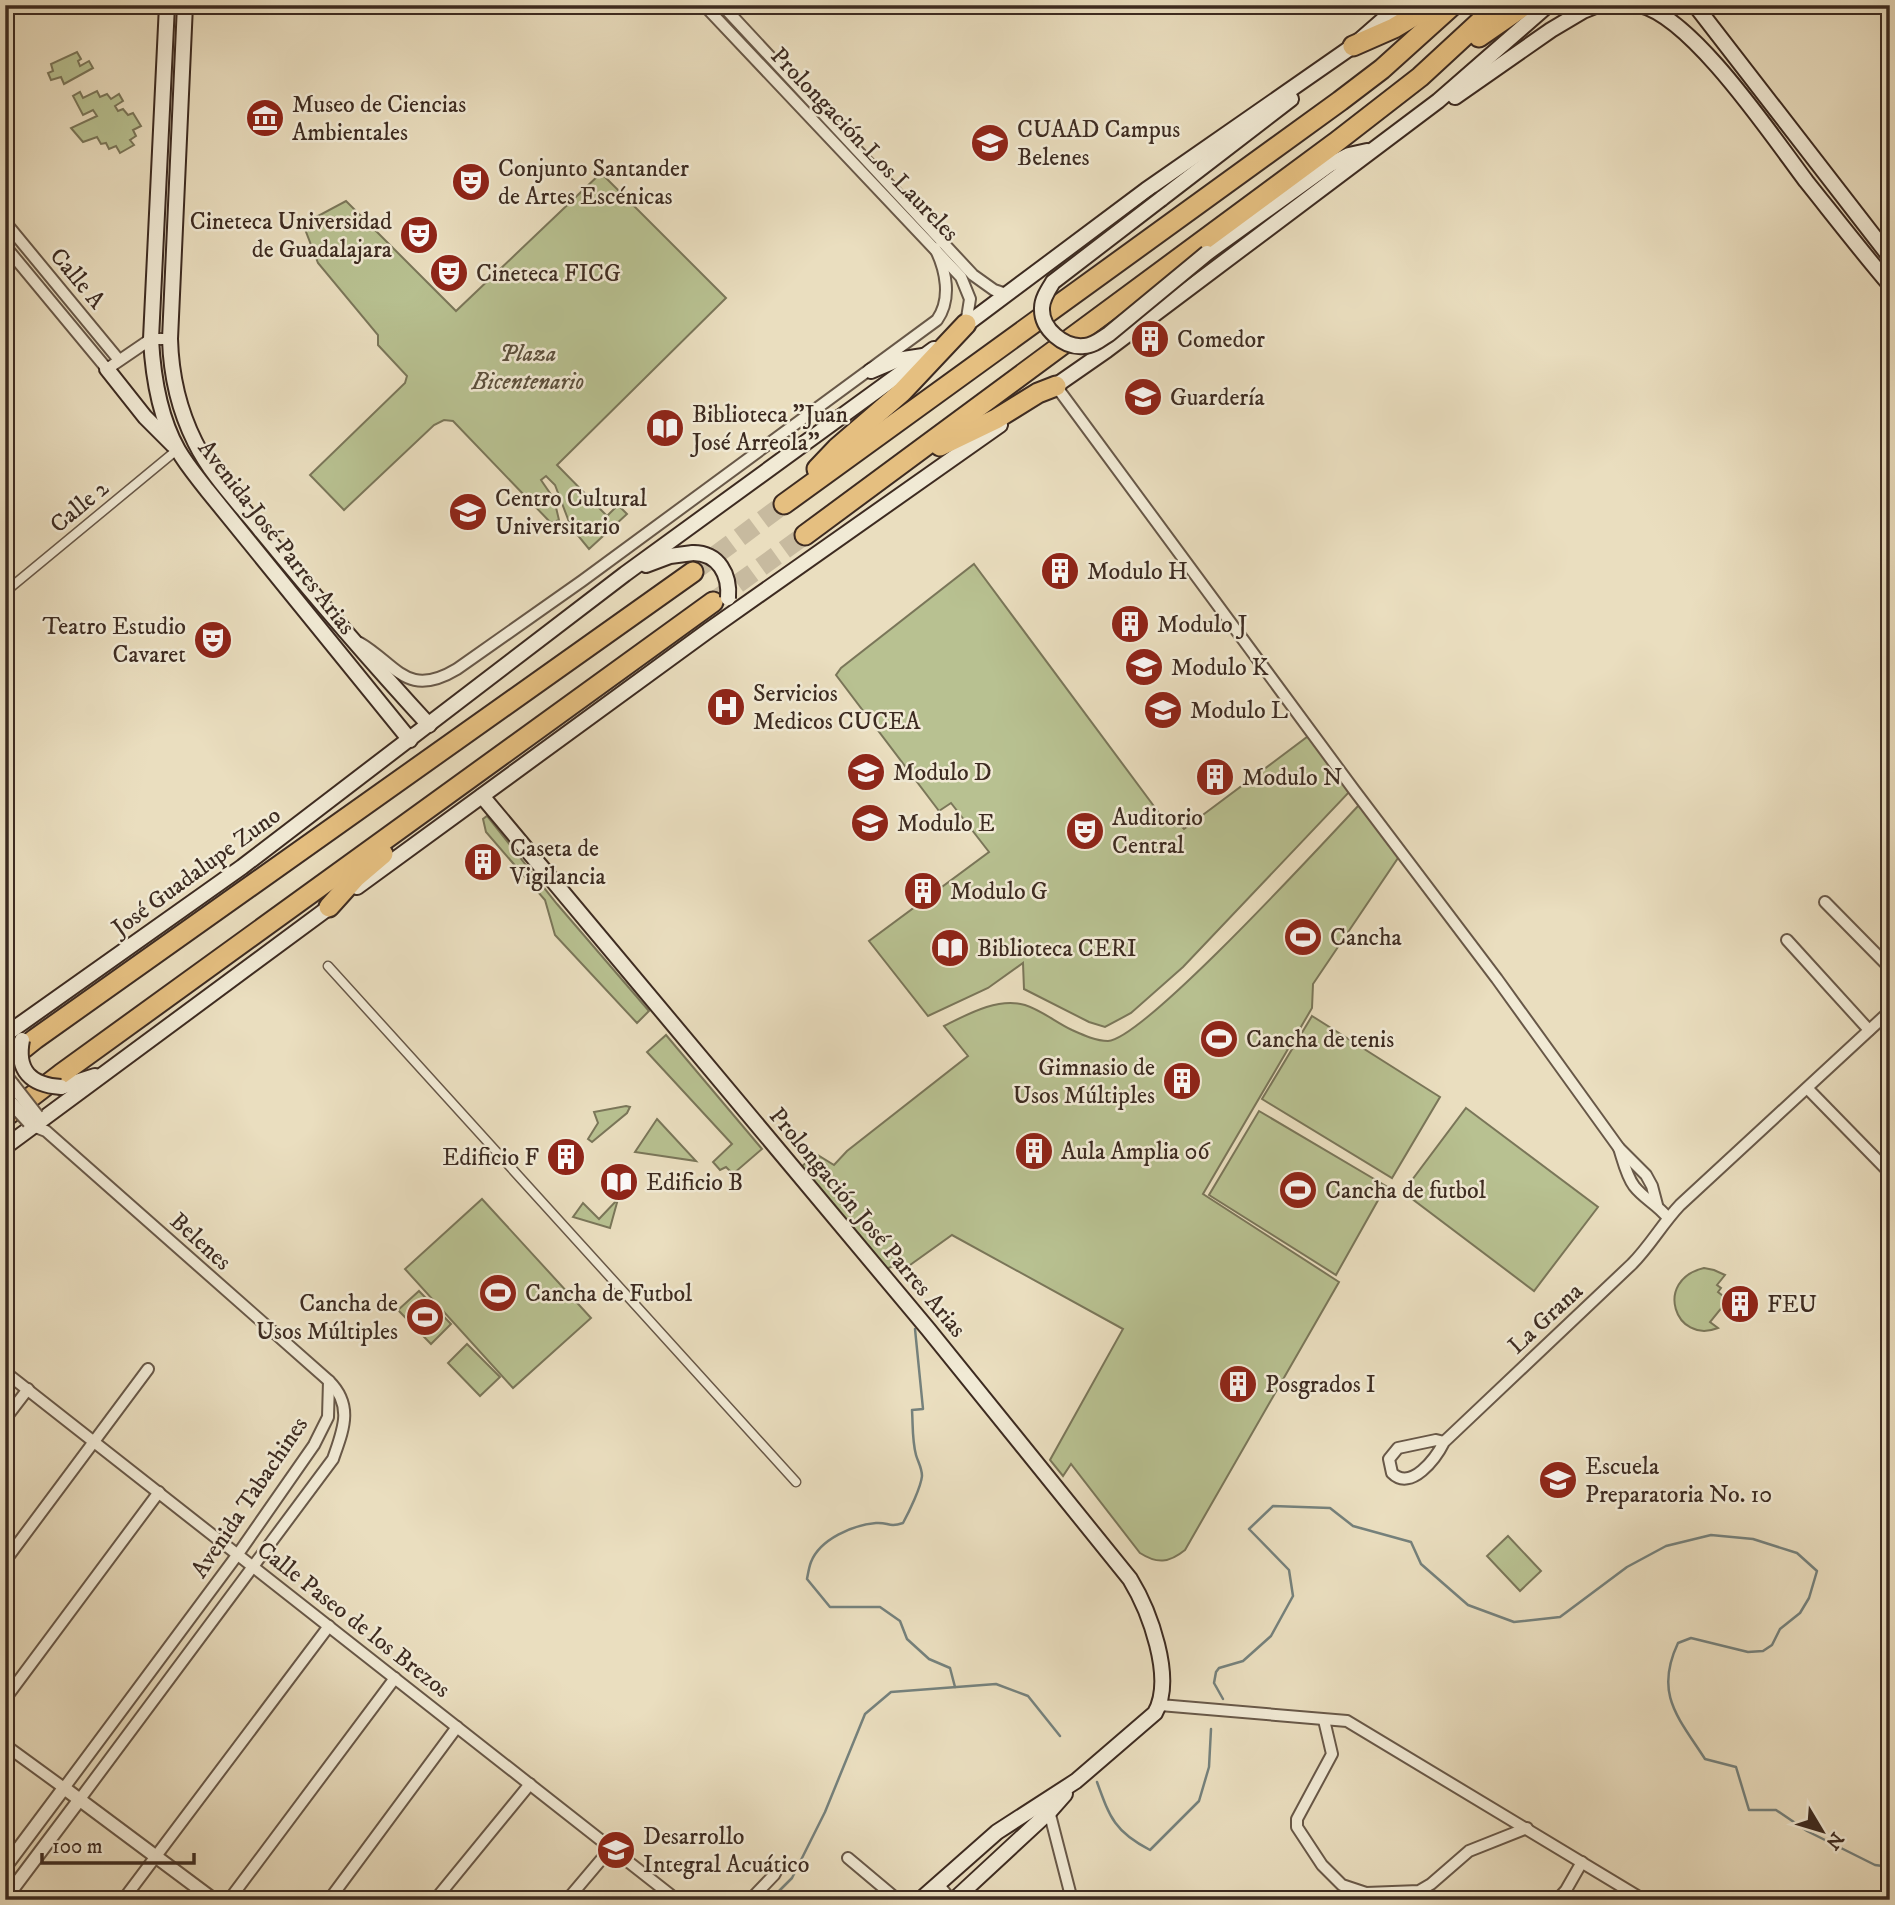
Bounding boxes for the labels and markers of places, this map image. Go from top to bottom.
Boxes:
place label: Museo de Ciencias Ambientales [292,90,466,148]
museum icon: Museo de Ciencias Ambientales [244,97,286,139]
place label: CUAAD Campus Belenes [1017,115,1180,173]
school or university icon: CUAAD Campus Belenes [969,122,1011,164]
place label: Conjunto Santander de Artes Escénicas [498,154,689,212]
theatre icon: Conjunto Santander de Artes Escénicas [450,161,492,203]
place label: Cineteca Universidad de Guadalajara [190,207,393,265]
theatre icon: Cineteca Universidad de Guadalajara [398,214,440,256]
theatre icon: Cineteca FICG [428,252,470,294]
place label: Cineteca FICG [476,259,621,289]
building icon: Comedor [1129,318,1171,360]
place label: Comedor [1177,325,1265,355]
school or university icon: Guardería [1122,376,1164,418]
place label: Guardería [1170,383,1265,413]
place label: Biblioteca "Juan José Arreola" [690,400,849,458]
library icon: Biblioteca "Juan José Arreola" [644,407,686,449]
place label: Centro Cultural Universitario [495,484,648,542]
school or university icon: Centro Cultural Universitario [447,491,489,533]
building icon: Modulo H [1039,550,1081,592]
place label: Modulo H [1087,557,1188,587]
building icon: Modulo J [1109,603,1151,645]
place label: Modulo J [1157,610,1247,640]
place label: Teatro Estudio Cavaret [43,612,186,670]
theatre icon: Teatro Estudio Cavaret [192,619,234,661]
school or university icon: Modulo K [1123,646,1165,688]
place label: Modulo K [1171,653,1269,683]
place label: Servicios Medicos CUCEA [753,679,921,737]
hospital icon: Servicios Medicos CUCEA [705,686,747,728]
school or university icon: Modulo L [1142,689,1184,731]
place label: Modulo L [1190,696,1288,726]
school or university icon: Modulo D [845,751,887,793]
building icon: Modulo N [1194,756,1236,798]
place label: Modulo D [893,758,992,788]
place label: Modulo N [1242,763,1342,793]
school or university icon: Modulo E [849,802,891,844]
place label: Auditorio Central [1112,803,1203,861]
place label: Modulo E [897,809,995,839]
theatre icon: Auditorio Central [1064,810,1106,852]
place label: Caseta de Vigilancia [509,834,606,892]
building icon: Caseta de Vigilancia [462,841,504,883]
building icon: Modulo G [902,870,944,912]
place label: Modulo G [950,877,1048,907]
sports icon: Cancha [1282,916,1324,958]
place label: Cancha [1330,923,1403,953]
library icon: Biblioteca CERI [929,927,971,969]
place label: Biblioteca CERI [977,934,1137,964]
sports icon: Cancha de tenis [1198,1018,1240,1060]
place label: Cancha de tenis [1246,1025,1394,1055]
place label: Gimnasio de Usos Múltiples [1013,1053,1155,1111]
building icon: Gimnasio de Usos Múltiples [1161,1060,1203,1102]
building icon: Aula Amplia 06 [1013,1130,1055,1172]
building icon: Edificio F [545,1136,587,1178]
place label: Aula Amplia 06 [1061,1137,1211,1167]
place label: Edificio F [442,1143,539,1173]
library icon: Edificio B [598,1161,640,1203]
place label: Edificio B [646,1168,743,1198]
sports icon: Cancha de futbol [1277,1169,1319,1211]
place label: Cancha de futbol [1325,1176,1487,1206]
sports icon: Cancha de Futbol [477,1272,519,1314]
place label: Cancha de Futbol [525,1279,693,1309]
building icon: FEU [1719,1283,1761,1325]
place label: Cancha de Usos Múltiples [256,1289,398,1347]
place label: FEU [1767,1290,1817,1320]
sports icon: Cancha de Usos Múltiples [404,1296,446,1338]
building icon: Posgrados I [1217,1363,1259,1405]
place label: Posgrados I [1265,1370,1376,1400]
place label: Escuela Preparatoria No. 10 [1585,1452,1772,1510]
school or university icon: Escuela Preparatoria No. 10 [1537,1459,1579,1501]
place label: Desarrollo Integral Acuático [643,1822,809,1880]
school or university icon: Desarrollo Integral Acuático [595,1829,637,1871]

